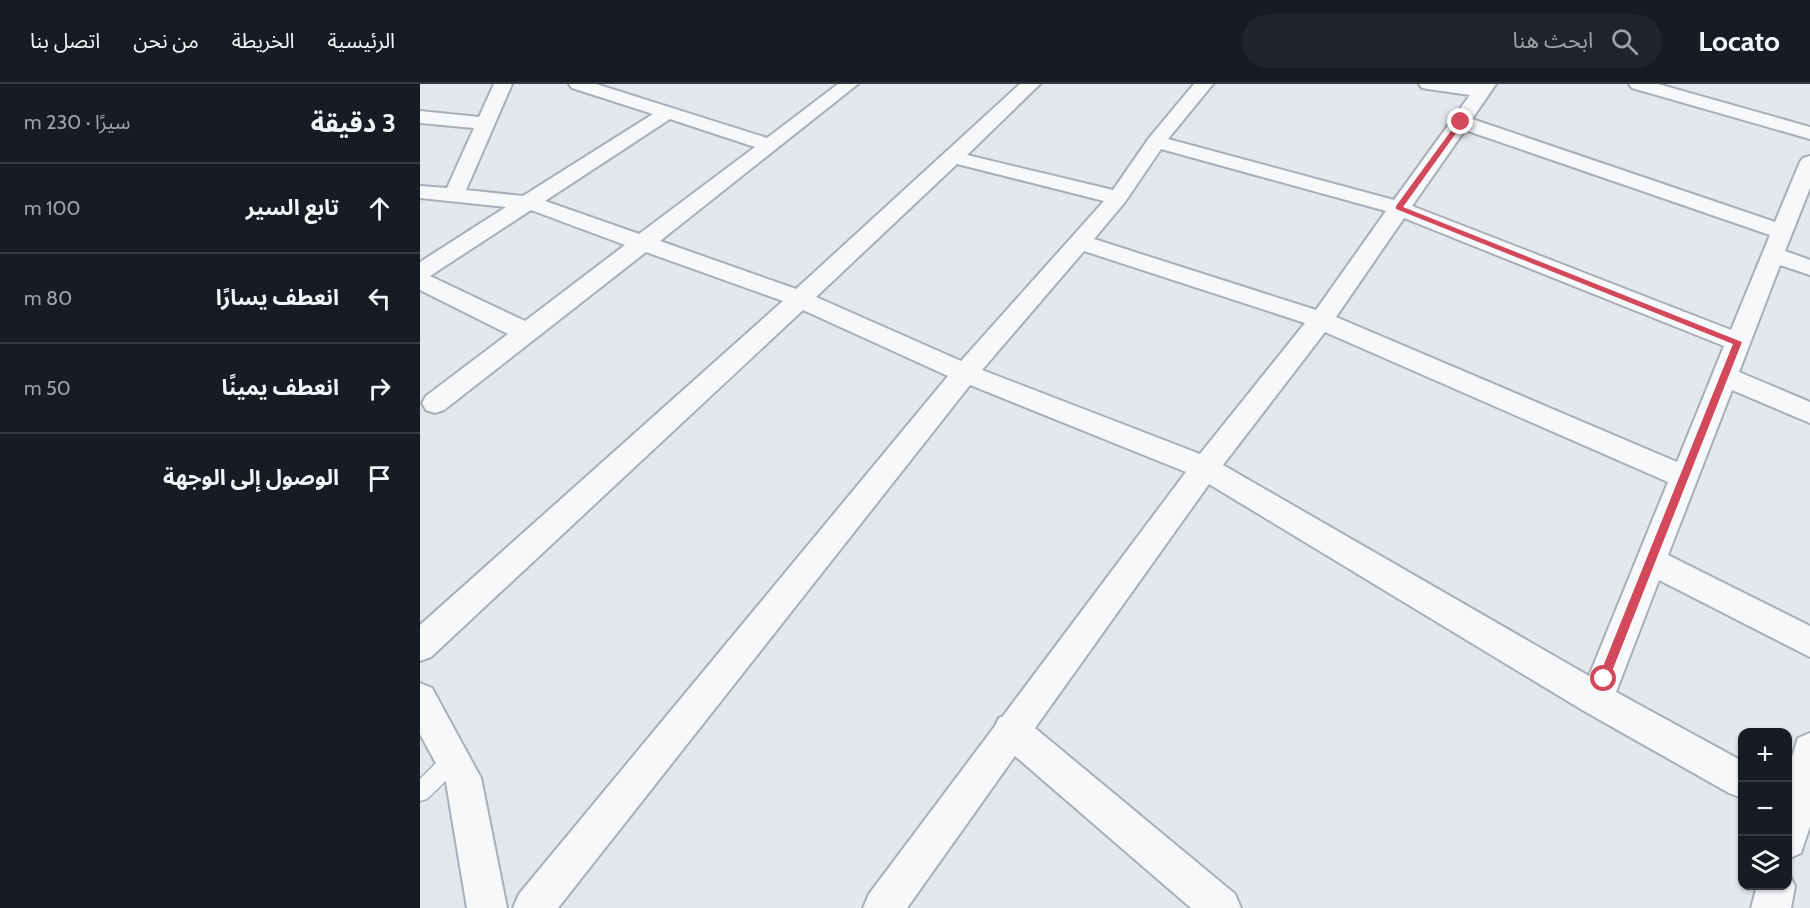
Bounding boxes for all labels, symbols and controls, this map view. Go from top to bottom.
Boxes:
search box [1242,14,1662,68]
text: Locato [1698,24,1780,58]
icon: search [1608,25,1641,58]
text: ابحث هنا [1512,27,1593,54]
text: اتصل بنا [30,28,100,53]
text: من نحن [133,28,199,53]
text: الخريطة [232,28,295,53]
text: الرئيسية [328,28,395,53]
text: 3 دقيقة [311,107,396,139]
route end [1447,108,1473,134]
text: سيرًا · 230 m [24,110,130,134]
icon: ahead [363,192,396,225]
text: تابع السير [246,194,339,221]
text: 100 m [24,196,81,220]
icon: left [363,282,396,315]
text: انعطف يسارًا [216,284,339,311]
text: 80 m [24,286,72,310]
icon: right [363,372,396,405]
text: انعطف يمينًا [222,374,339,401]
text: 50 m [24,376,71,400]
icon: arrive [363,462,396,495]
text: الوصول إلى الوجهة [163,464,339,491]
route start [1590,665,1616,691]
map controls [1738,728,1792,890]
button: + [1738,728,1792,782]
button: − [1738,782,1792,836]
button: layers [1738,836,1792,890]

